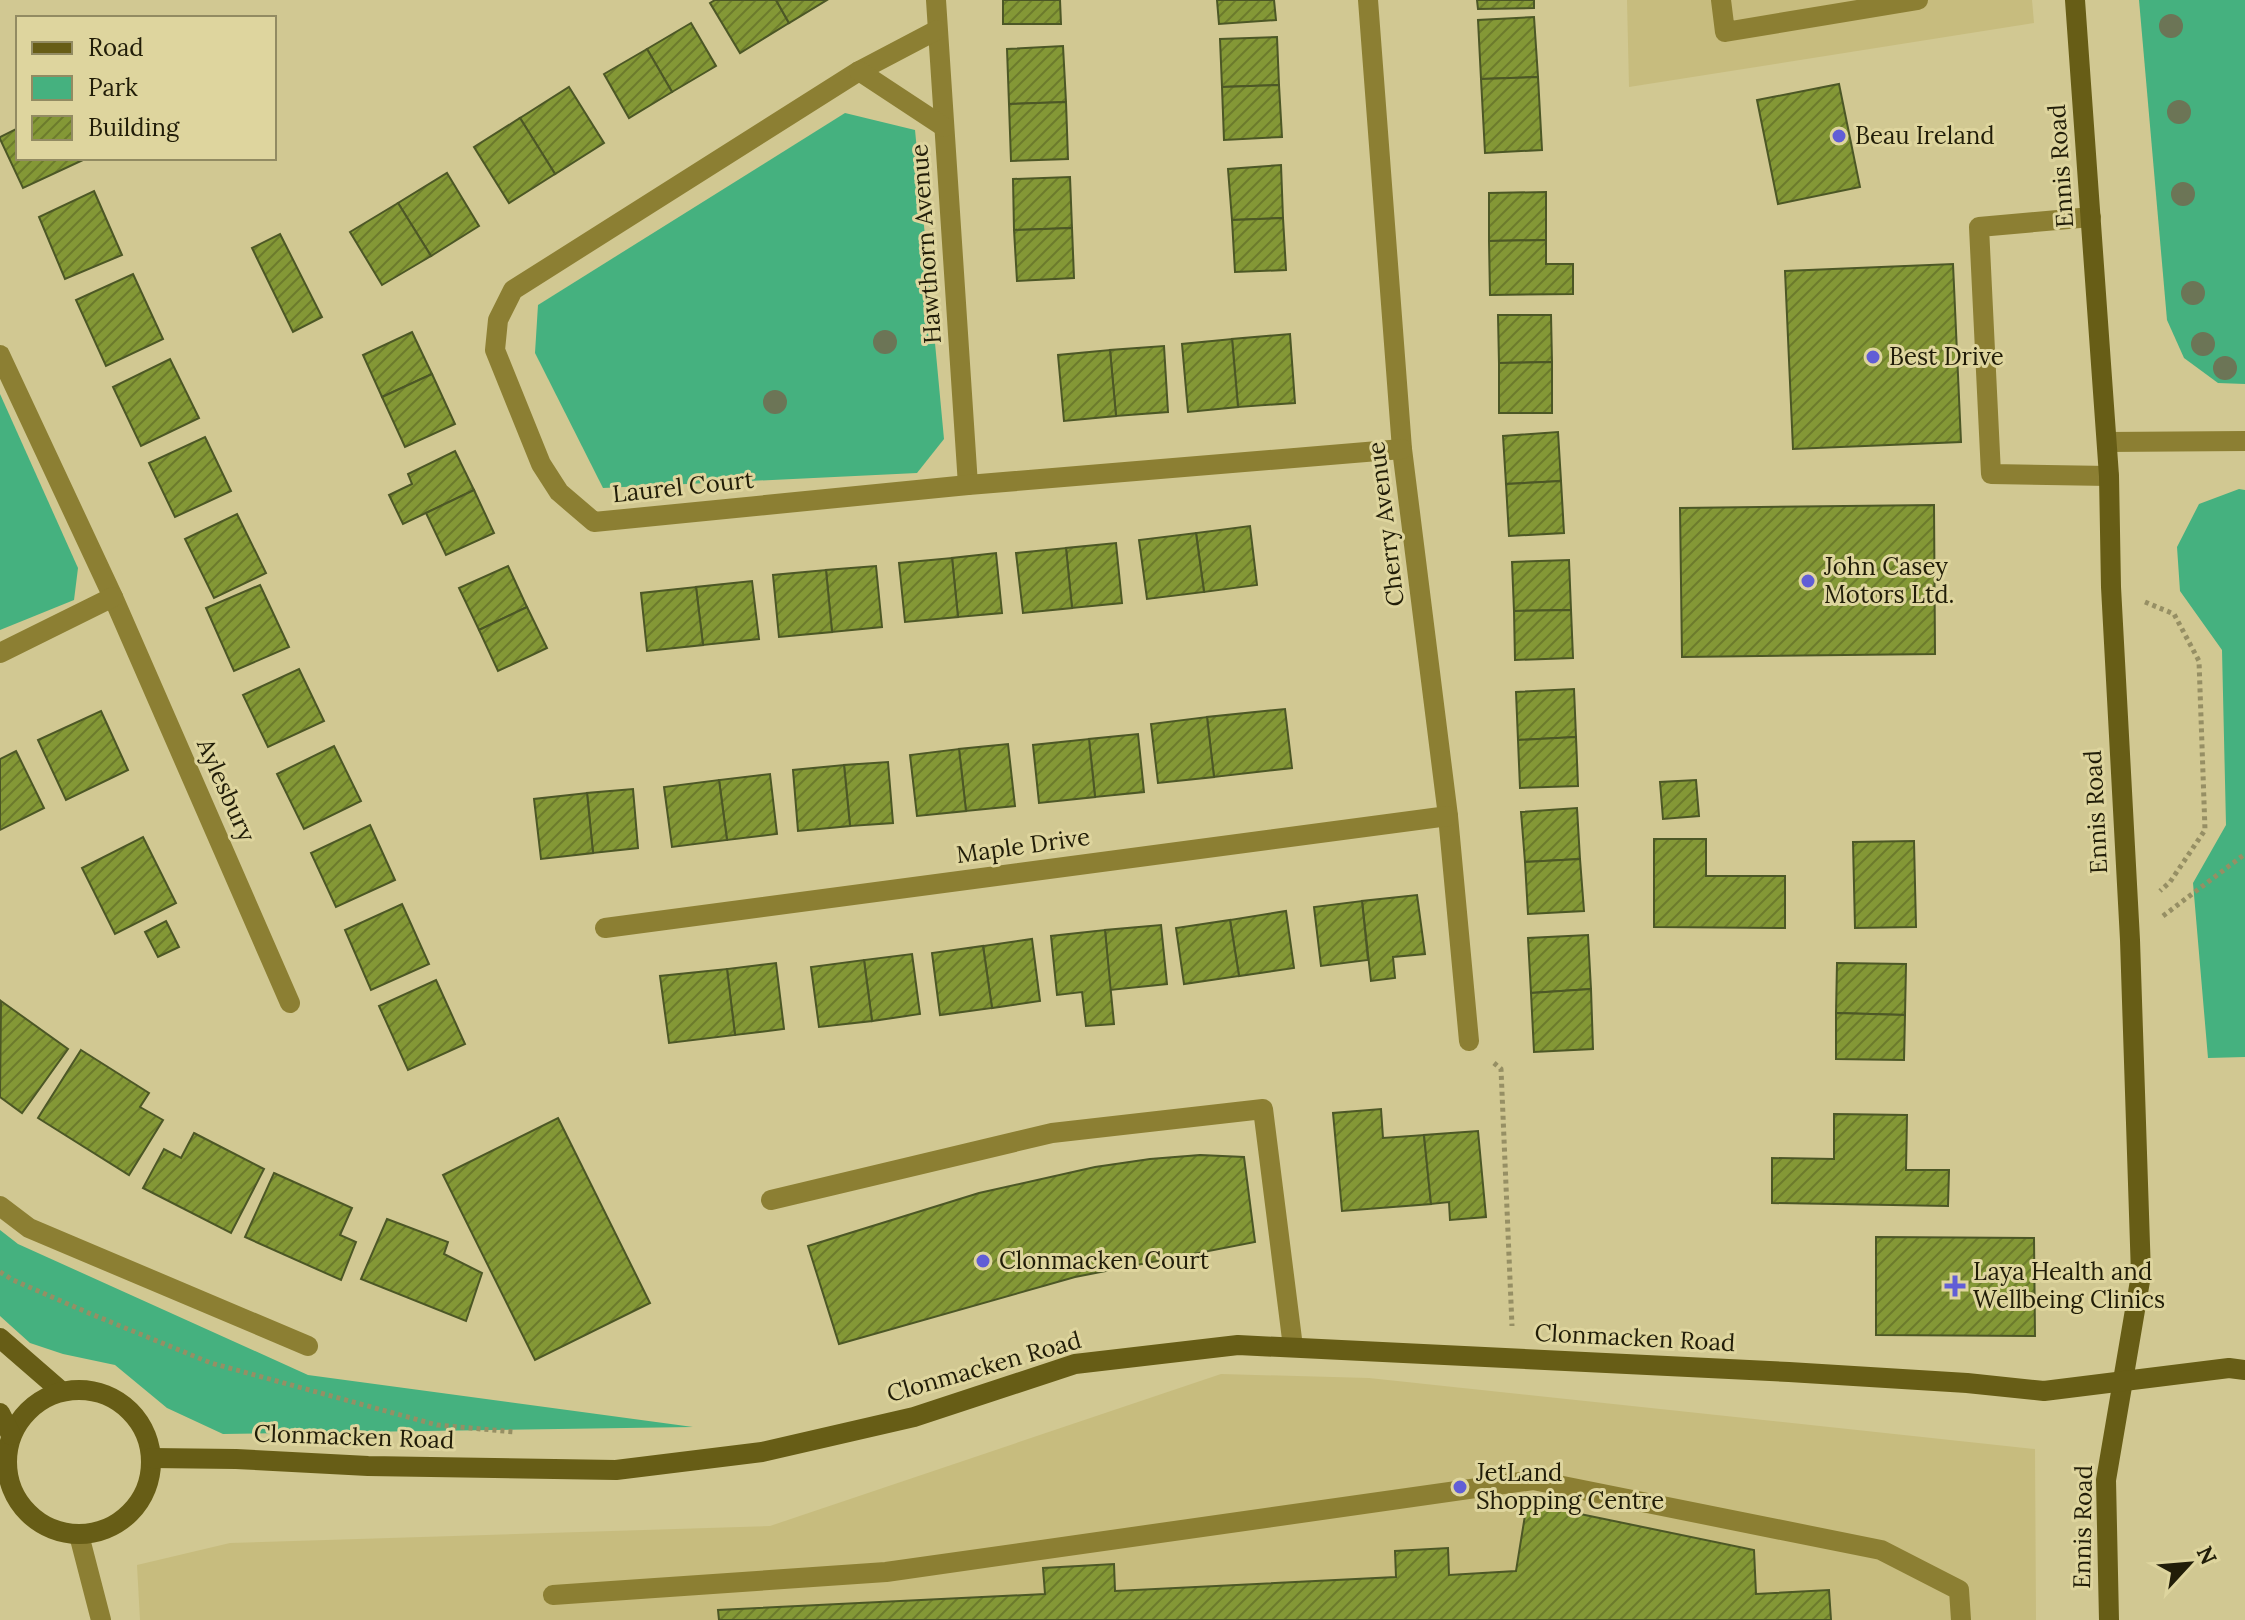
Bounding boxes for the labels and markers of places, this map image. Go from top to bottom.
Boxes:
place label: Beau Ireland [1855,120,1995,151]
marker: Beau Ireland [1830,127,1848,145]
place label: Best Drive [1889,341,2004,372]
marker: Best Drive [1864,348,1882,366]
place label: John Casey Motors Ltd. [1823,551,1954,610]
marker: John Casey Motors Ltd. [1799,572,1817,590]
place label: Clonmacken Court [999,1245,1210,1276]
marker: Clonmacken Court [974,1252,992,1270]
place label: Laya Health and Wellbeing Clinics [1973,1256,2165,1315]
marker: Laya Health and Wellbeing Clinics [1944,1275,1966,1297]
place label: JetLand Shopping Centre [1475,1457,1664,1516]
marker: JetLand Shopping Centre [1451,1478,1469,1496]

